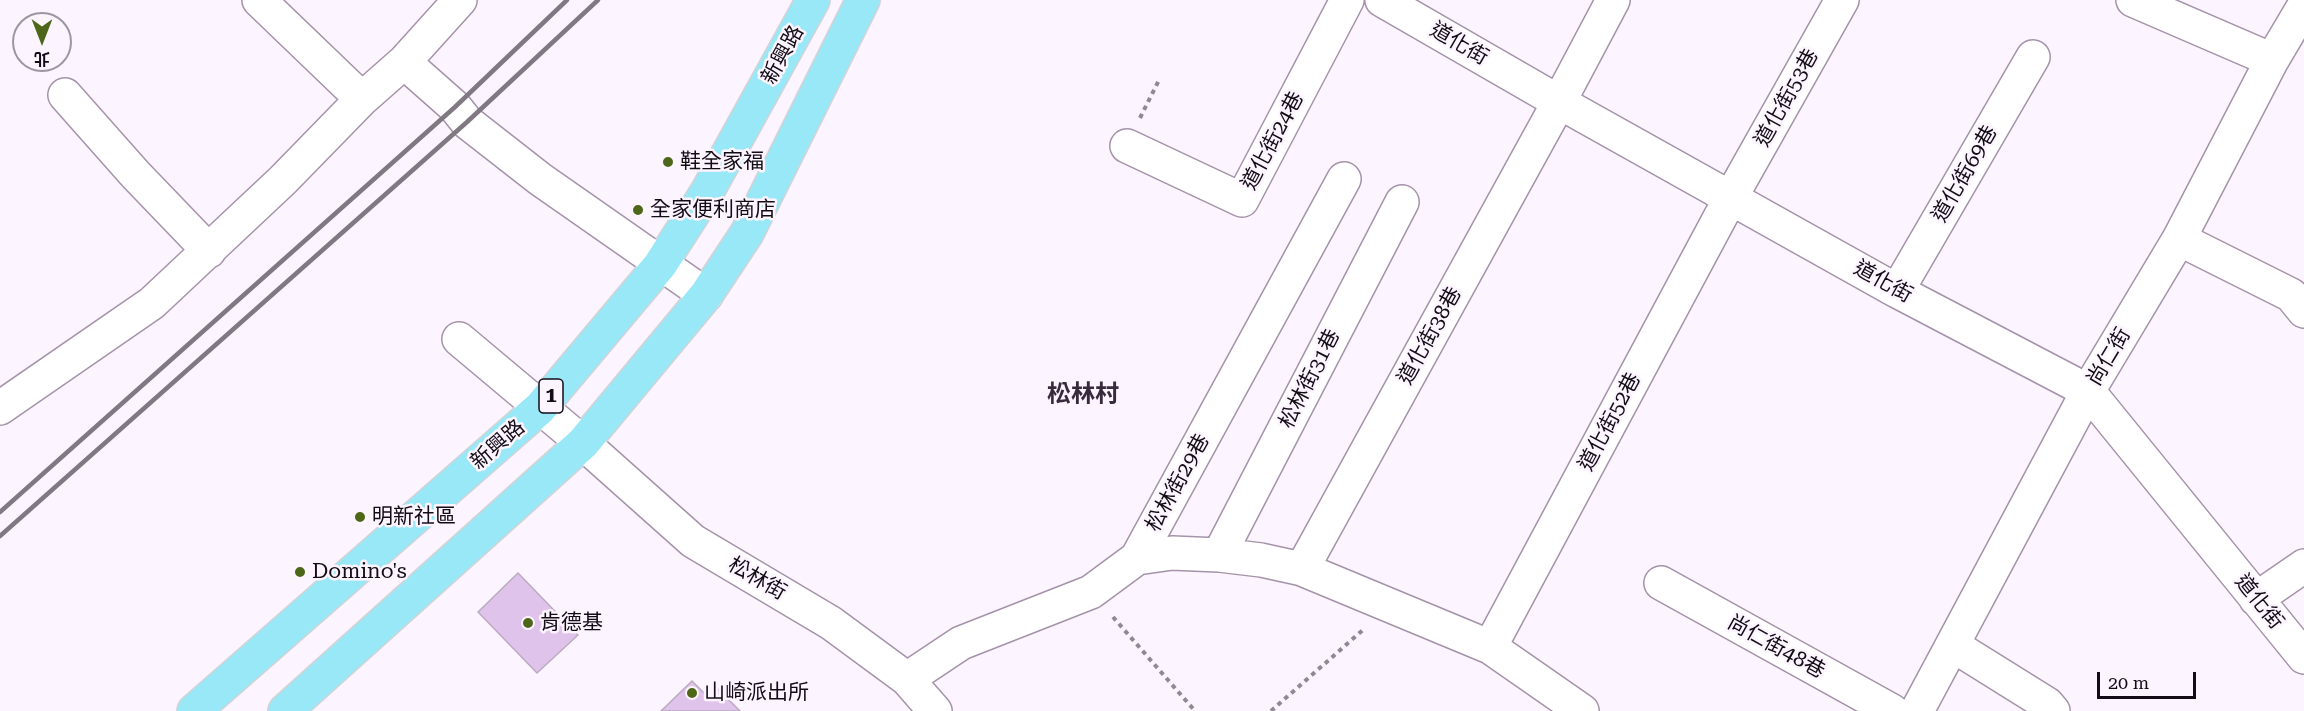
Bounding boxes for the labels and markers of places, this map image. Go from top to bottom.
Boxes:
place label: 鞋全家福 [680,149,764,175]
marker: 鞋全家福 [661,155,675,169]
place label: 全家便利商店 [650,197,776,223]
marker: 全家便利商店 [631,203,645,217]
place label: 明新社區 [372,504,456,530]
marker: 明新社區 [353,510,367,524]
place label: Domino's [312,559,407,585]
marker: Domino's [293,565,307,579]
place label: 肯德基 [540,610,603,636]
marker: 肯德基 [521,616,535,630]
place label: 山崎派出所 [704,680,809,706]
marker: 山崎派出所 [685,686,699,700]

